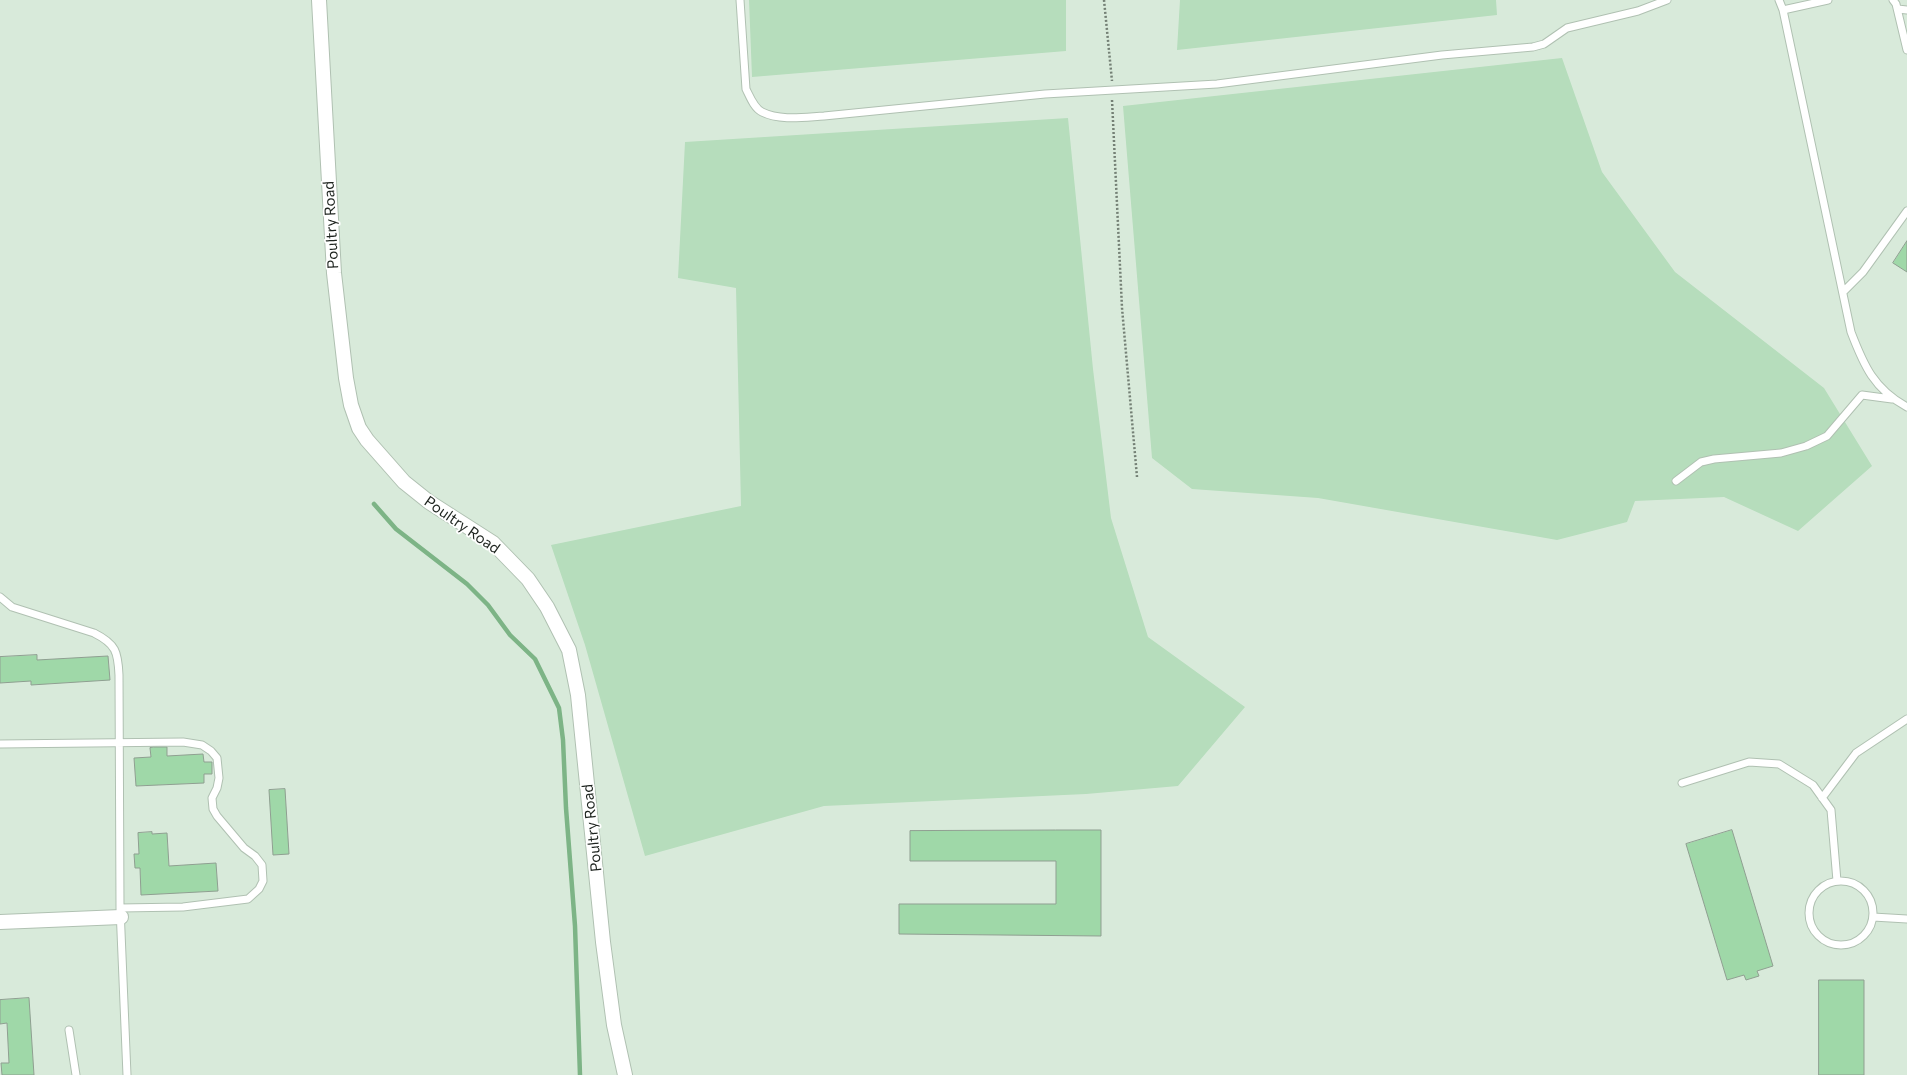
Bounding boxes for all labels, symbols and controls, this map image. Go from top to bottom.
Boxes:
street label: Poultry Road [320,181,342,269]
street label: Poultry Road [421,492,503,558]
street label: Poultry Road [578,783,606,873]

